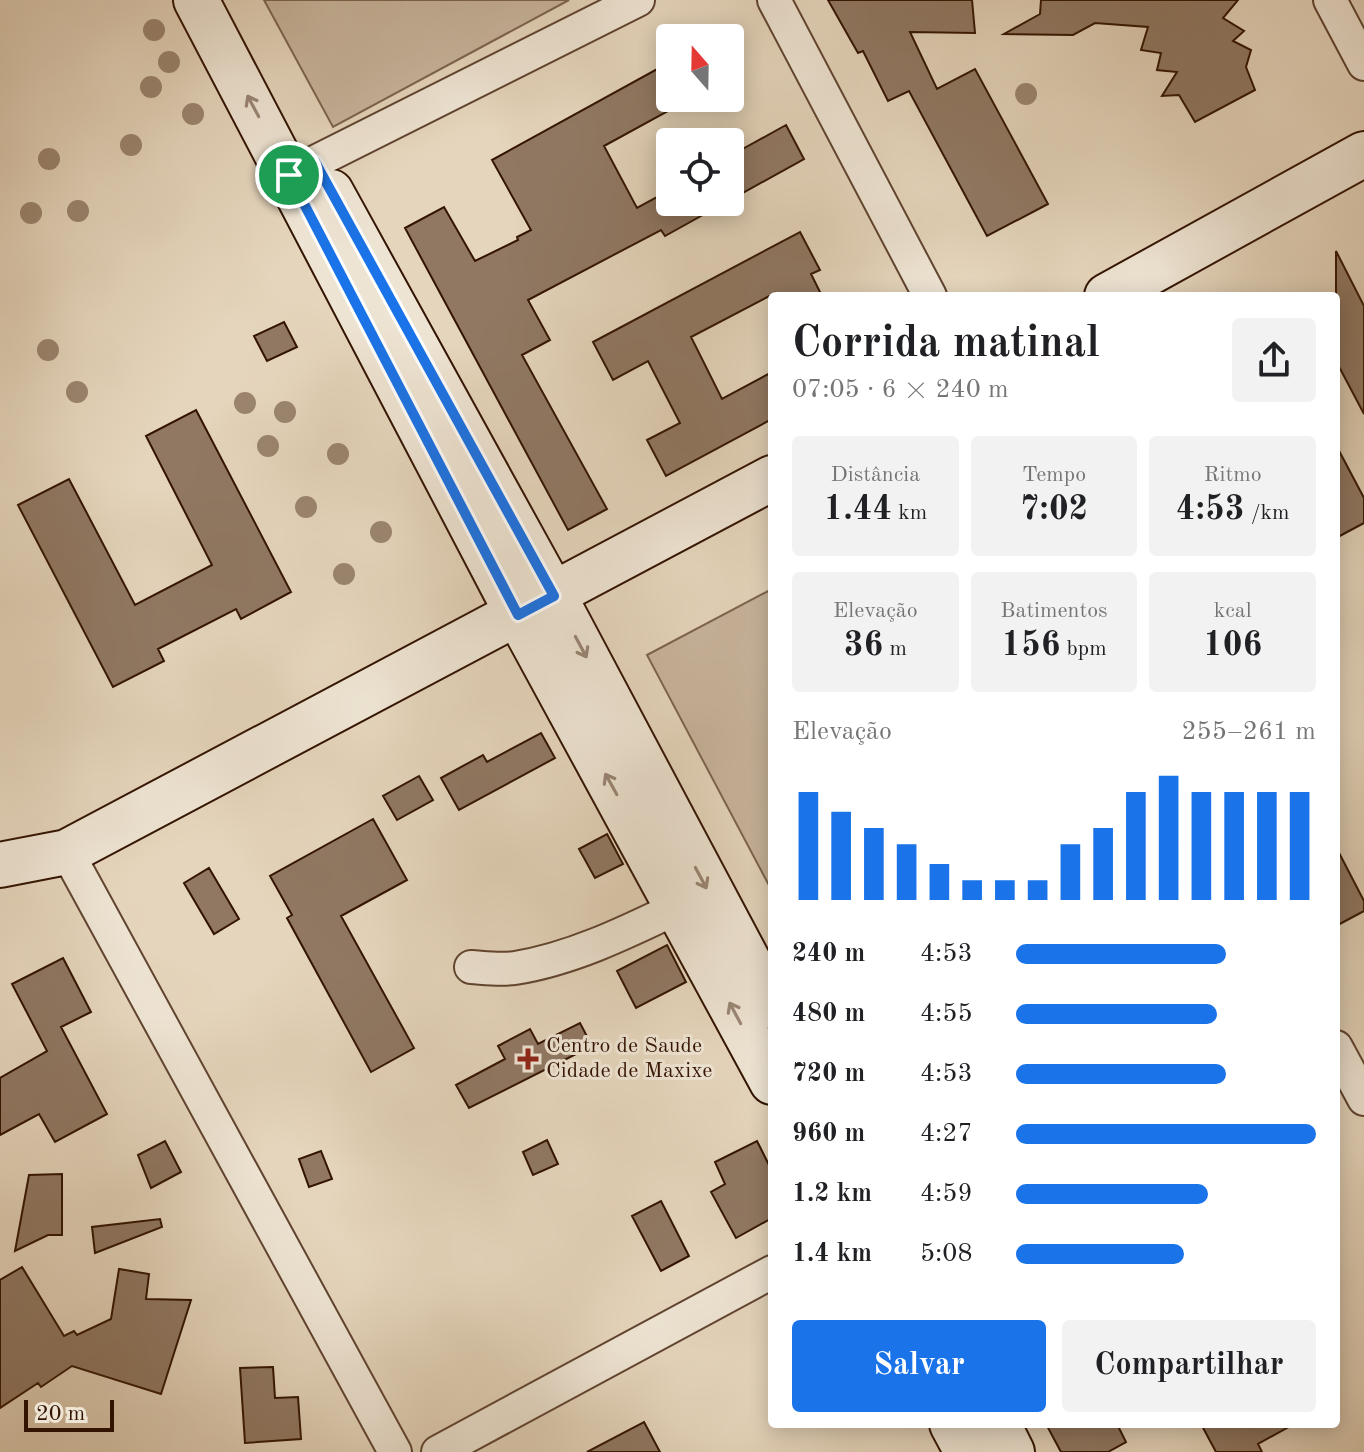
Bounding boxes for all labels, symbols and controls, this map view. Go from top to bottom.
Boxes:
north arrow [656,24,744,112]
map controls [656,24,744,216]
one-way arrow [244,94,260,118]
button: locate [656,128,744,216]
pin [255,141,323,209]
icon: arrive [267,153,311,197]
button: share [1232,318,1316,402]
text: Corrida matinal [792,322,1100,366]
text: 07:05 · 6 × 240 m [792,377,1009,403]
text: Distância [831,464,920,486]
text: Tempo [1022,464,1086,486]
text: Ritmo [1204,464,1262,486]
text: 1.44 [823,493,892,527]
text: 7:02 [1020,493,1088,527]
text: 4:53 [1176,493,1245,527]
text: km [892,502,927,524]
text: /km [1245,502,1289,524]
text: Elevação [833,600,918,622]
text: Batimentos [1000,600,1108,622]
text: kcal [1214,600,1252,622]
text: 36 [844,629,883,663]
text: 156 [1001,629,1060,663]
text: 106 [1203,629,1262,663]
one-way arrow [574,635,590,659]
text: m [883,638,907,660]
text: bpm [1060,638,1107,660]
text: Elevação [792,719,892,745]
text: 255–261 m [1181,719,1316,745]
one-way arrow [603,773,618,797]
one-way arrow [694,865,710,889]
text: 240 m [792,941,865,967]
text: 4:53 [920,941,973,967]
text: 480 m [792,1001,865,1027]
text: 4:55 [920,1001,973,1027]
one-way arrow [727,1002,743,1025]
place label: Centro de Saude Cidade de Maxixe [546,1035,712,1082]
marker: Centro de Saude Cidade de Maxixe [517,1048,539,1070]
text: 720 m [792,1061,865,1087]
text: 4:53 [920,1061,973,1087]
text: 960 m [792,1121,865,1147]
text: 4:27 [920,1121,973,1147]
text: 1.2 km [792,1181,872,1207]
text: 4:59 [920,1181,973,1207]
text: 1.4 km [792,1241,872,1267]
text: 5:08 [920,1241,973,1267]
button: Salvar [792,1320,1046,1412]
button: Compartilhar [1062,1320,1316,1412]
scale bar [24,1396,114,1432]
text: 20 m [36,1403,85,1425]

